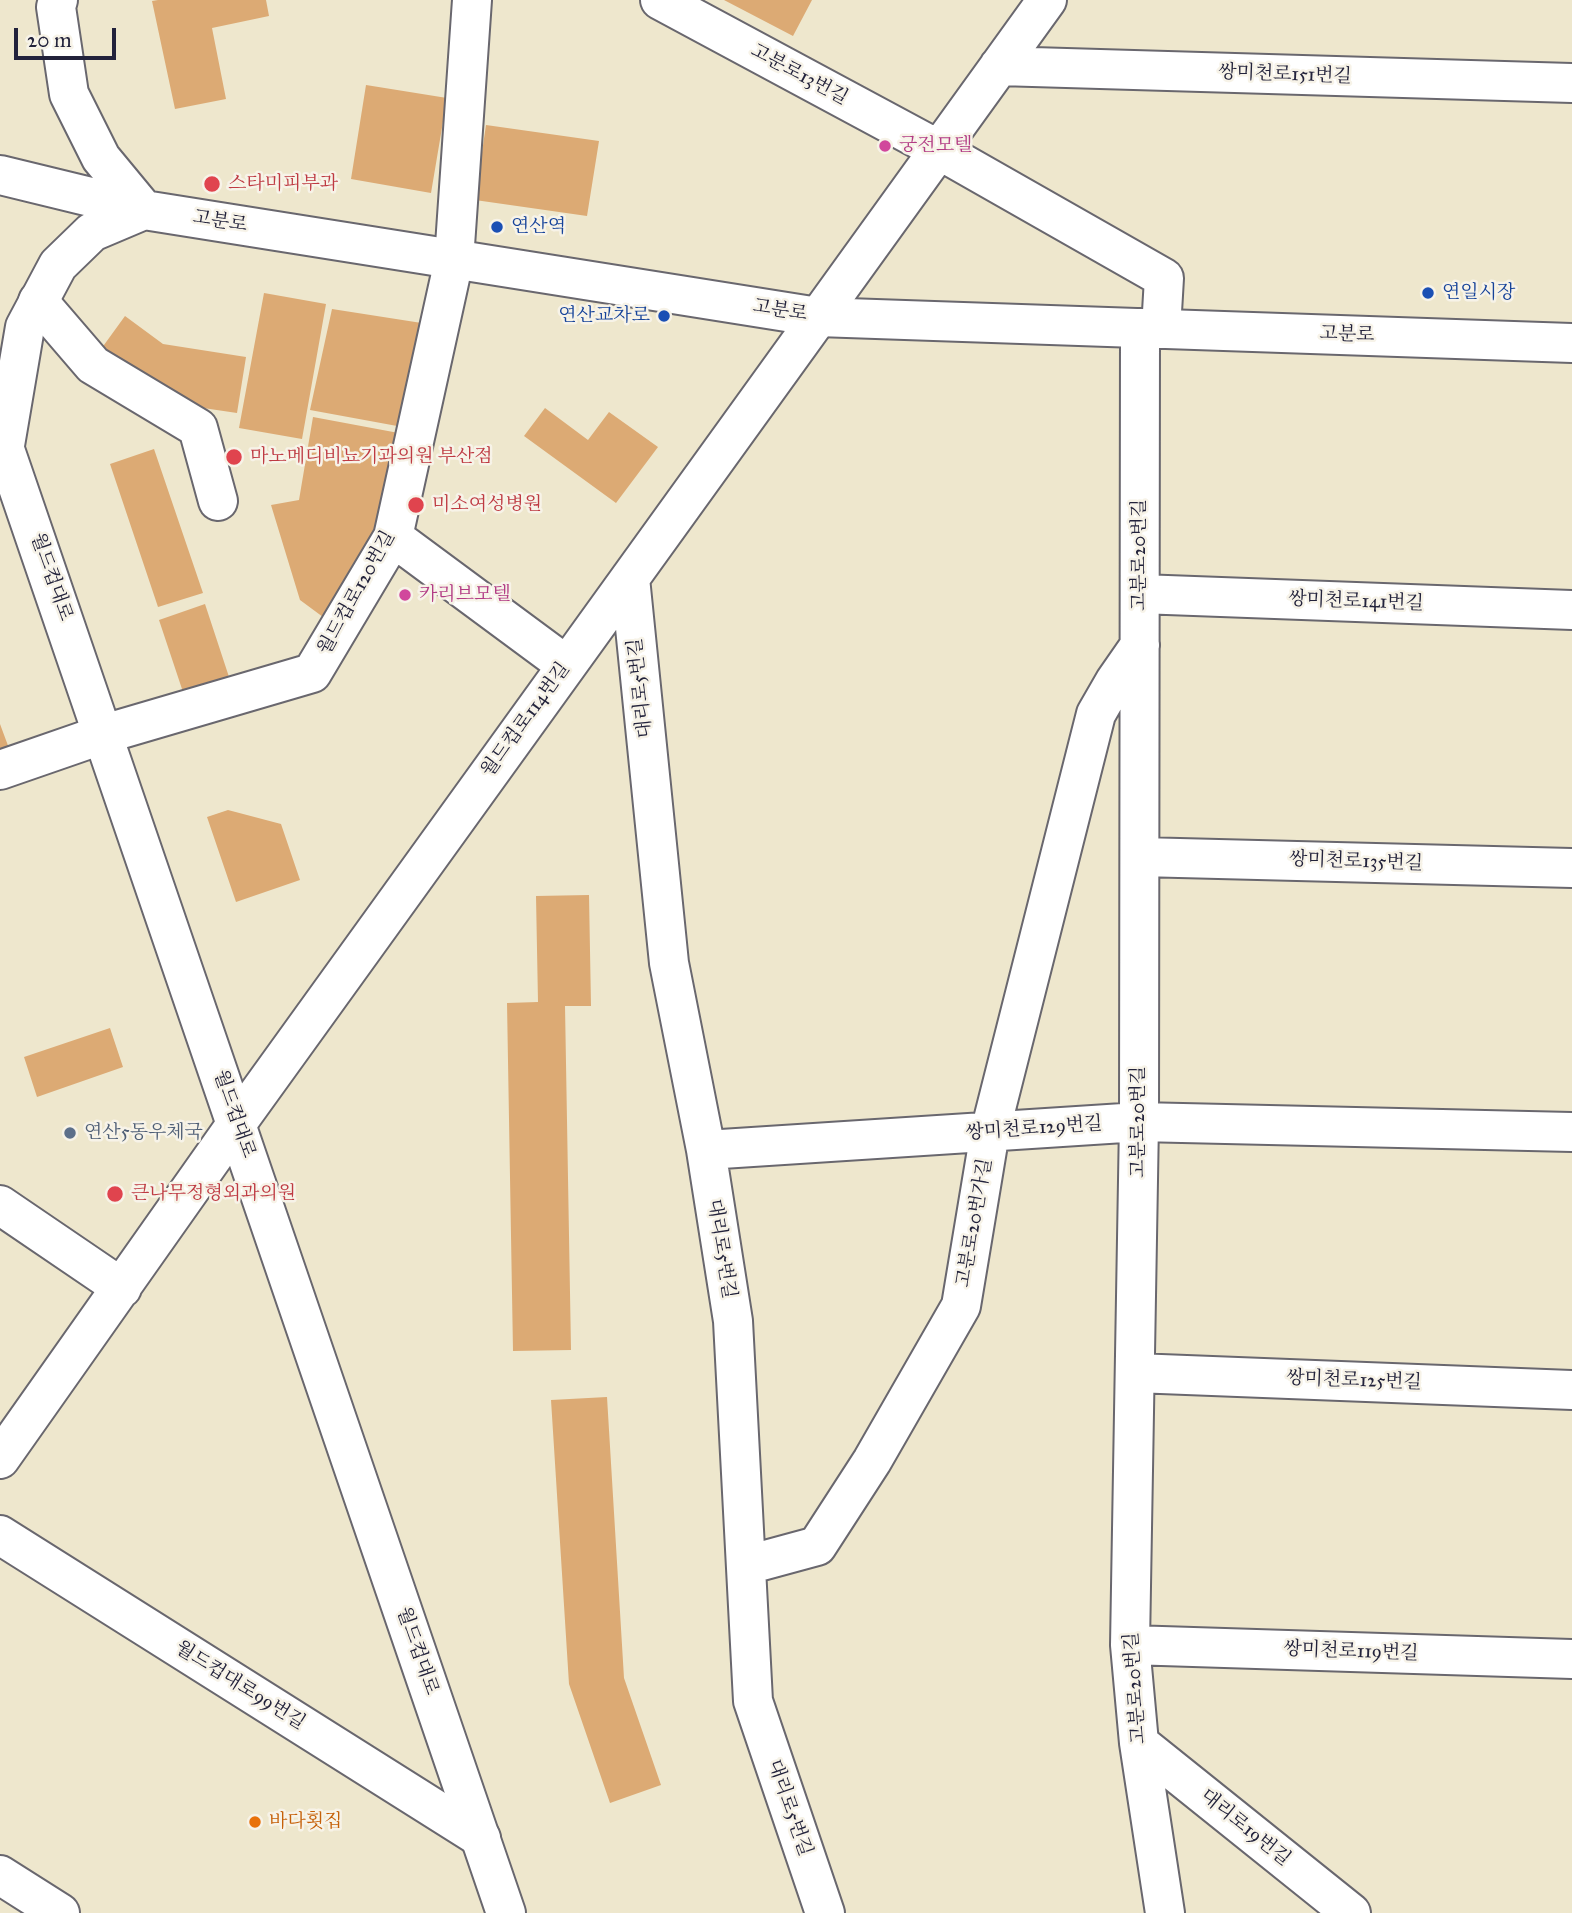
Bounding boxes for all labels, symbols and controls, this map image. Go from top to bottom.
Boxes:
scale bar [18,14,119,58]
text: 20 m [27,27,72,53]
street label: 고분로13번길 [746,40,852,110]
street label: 쌍미천로151번길 [1218,61,1352,89]
place label: 궁전모텔 [899,135,972,157]
marker: 궁전모텔 [877,138,893,154]
place label: 스타미피부과 [228,173,338,195]
marker: 스타미피부과 [202,174,222,194]
street label: 고분로 [191,206,249,238]
place label: 연산역 [511,216,566,238]
marker: 연산역 [489,219,505,235]
place label: 연일시장 [1442,282,1515,304]
marker: 연일시장 [1420,285,1436,301]
street label: 고분로 [751,295,809,327]
place label: 연산교차로 [558,305,650,327]
marker: 연산교차로 [656,308,672,324]
street label: 고분로 [1319,323,1375,347]
place label: 마노메디비뇨기과의원 부산점 [250,446,493,468]
marker: 마노메디비뇨기과의원 부산점 [224,447,244,467]
place label: 미소여성병원 [432,494,542,516]
marker: 미소여성병원 [406,495,426,515]
street label: 고분로20번길 [1129,499,1151,611]
street label: 월드컵로120번길 [314,527,400,659]
street label: 월드컵대로 [25,530,77,624]
place label: 카리브모텔 [419,584,511,606]
marker: 카리브모텔 [397,587,413,603]
street label: 쌍미천로141번길 [1288,588,1424,616]
street label: 대리로5번길 [624,637,658,739]
street label: 월드컵로114번길 [477,658,575,782]
street label: 쌍미천로135번길 [1289,848,1423,876]
street label: 고분로20번길 [1128,1066,1150,1178]
street label: 월드컵대로 [208,1067,260,1161]
street label: 쌍미천로129번길 [965,1113,1103,1145]
place label: 연산5동우체국 [84,1122,203,1144]
marker: 연산5동우체국 [62,1125,78,1141]
street label: 고분로20번가길 [952,1157,998,1289]
place label: 큰나무정형외과의원 [131,1183,296,1205]
marker: 큰나무정형외과의원 [105,1184,125,1204]
street label: 대리로5번길 [702,1198,740,1300]
street label: 쌍미천로125번길 [1286,1367,1422,1395]
street label: 월드컵대로 [391,1604,443,1698]
street label: 고분로20번길 [1121,1631,1151,1745]
street label: 월드컵대로99번길 [171,1637,309,1735]
street label: 쌍미천로119번길 [1283,1638,1419,1666]
street label: 대리로5번길 [762,1757,816,1859]
street label: 대리로19번길 [1195,1785,1295,1871]
place label: 바다횟집 [269,1811,342,1833]
marker: 바다횟집 [247,1814,263,1830]

